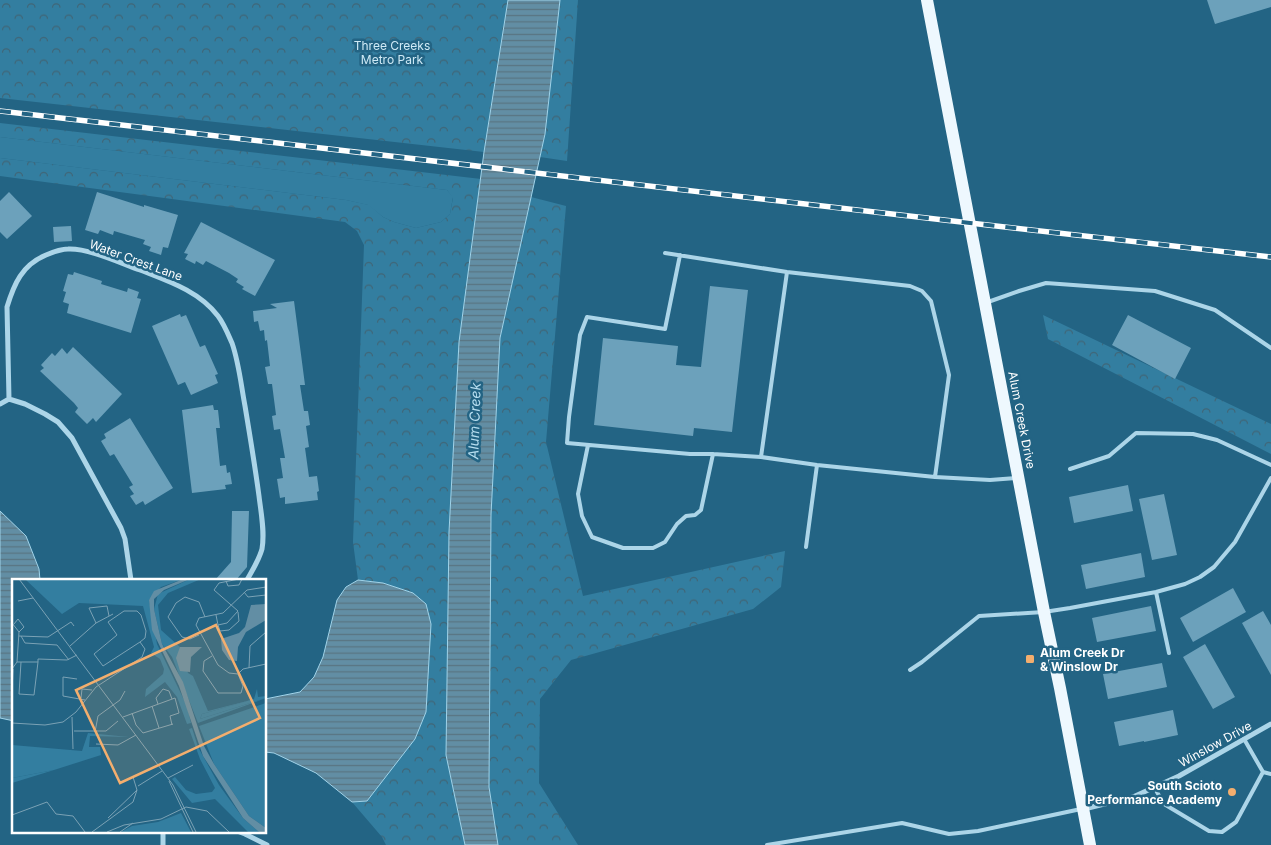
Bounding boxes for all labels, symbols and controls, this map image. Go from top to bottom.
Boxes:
park label: Three Creeks Metro Park [354,38,430,67]
street label: Water Crest Lane [87,236,185,284]
street label: Alum Creek Drive [1005,370,1039,470]
water label: Alum Creek [464,382,484,461]
inset map [12,579,266,832]
place label: Alum Creek Dr & Winslow Dr [1040,645,1125,674]
marker: Alum Creek Dr & Winslow Dr [1024,653,1036,665]
street label: Winslow Drive [1176,718,1254,770]
place label: South Scioto Performance Academy [1087,778,1223,807]
marker: South Scioto Performance Academy [1226,786,1238,798]

